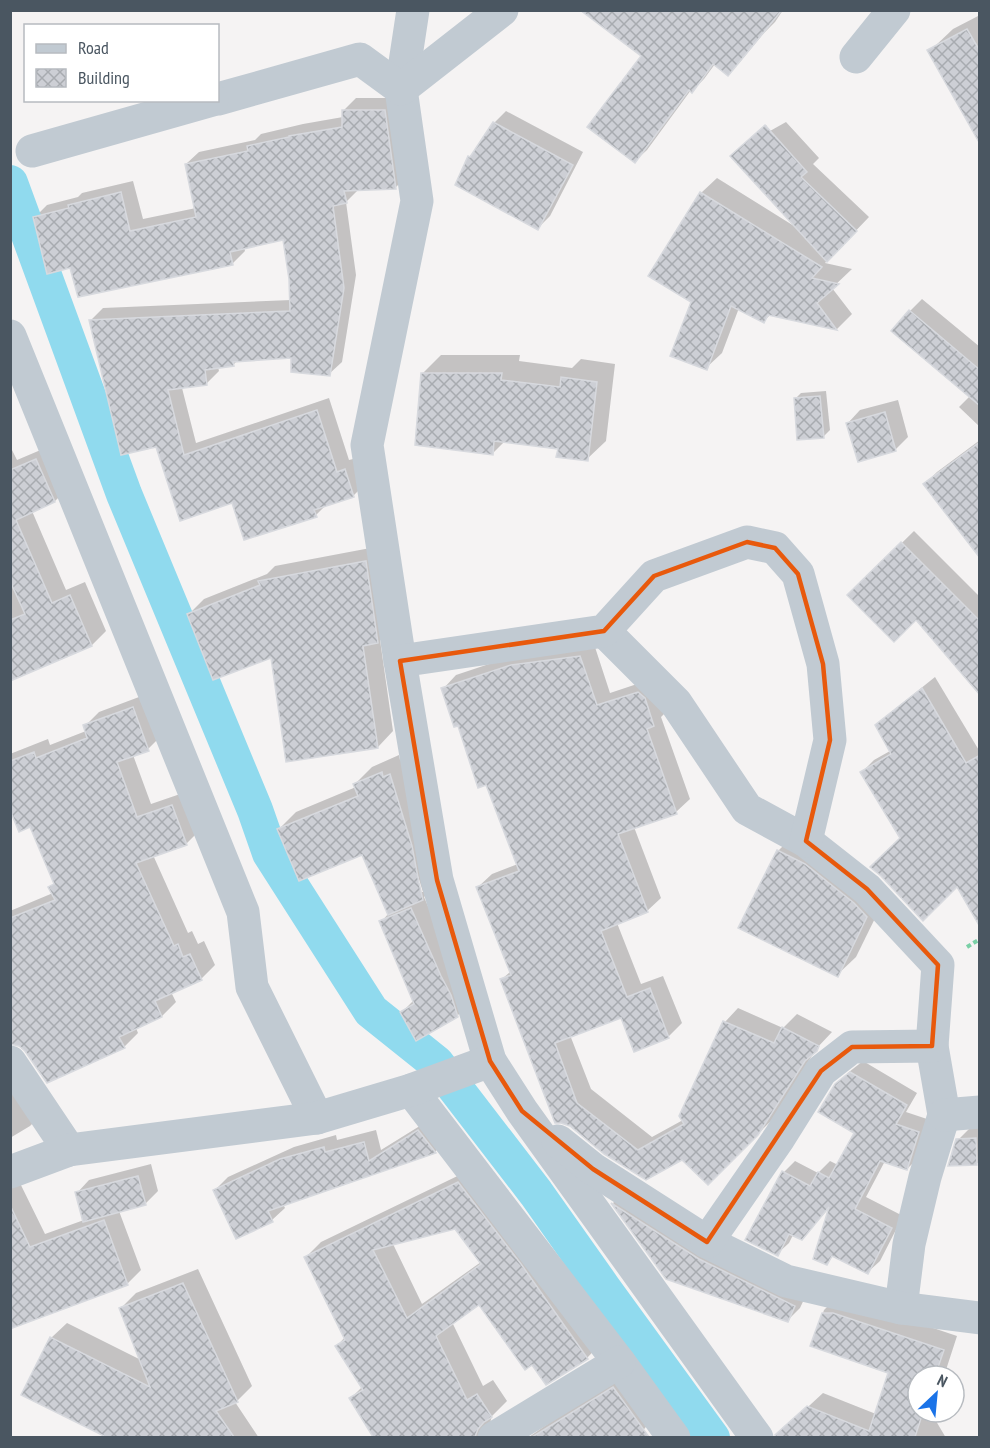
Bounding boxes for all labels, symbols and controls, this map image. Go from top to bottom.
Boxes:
legend [24,24,219,102]
text: Road [78,36,109,59]
text: Building [78,66,130,89]
north arrow [906,1364,966,1424]
text: N [934,1370,951,1391]

